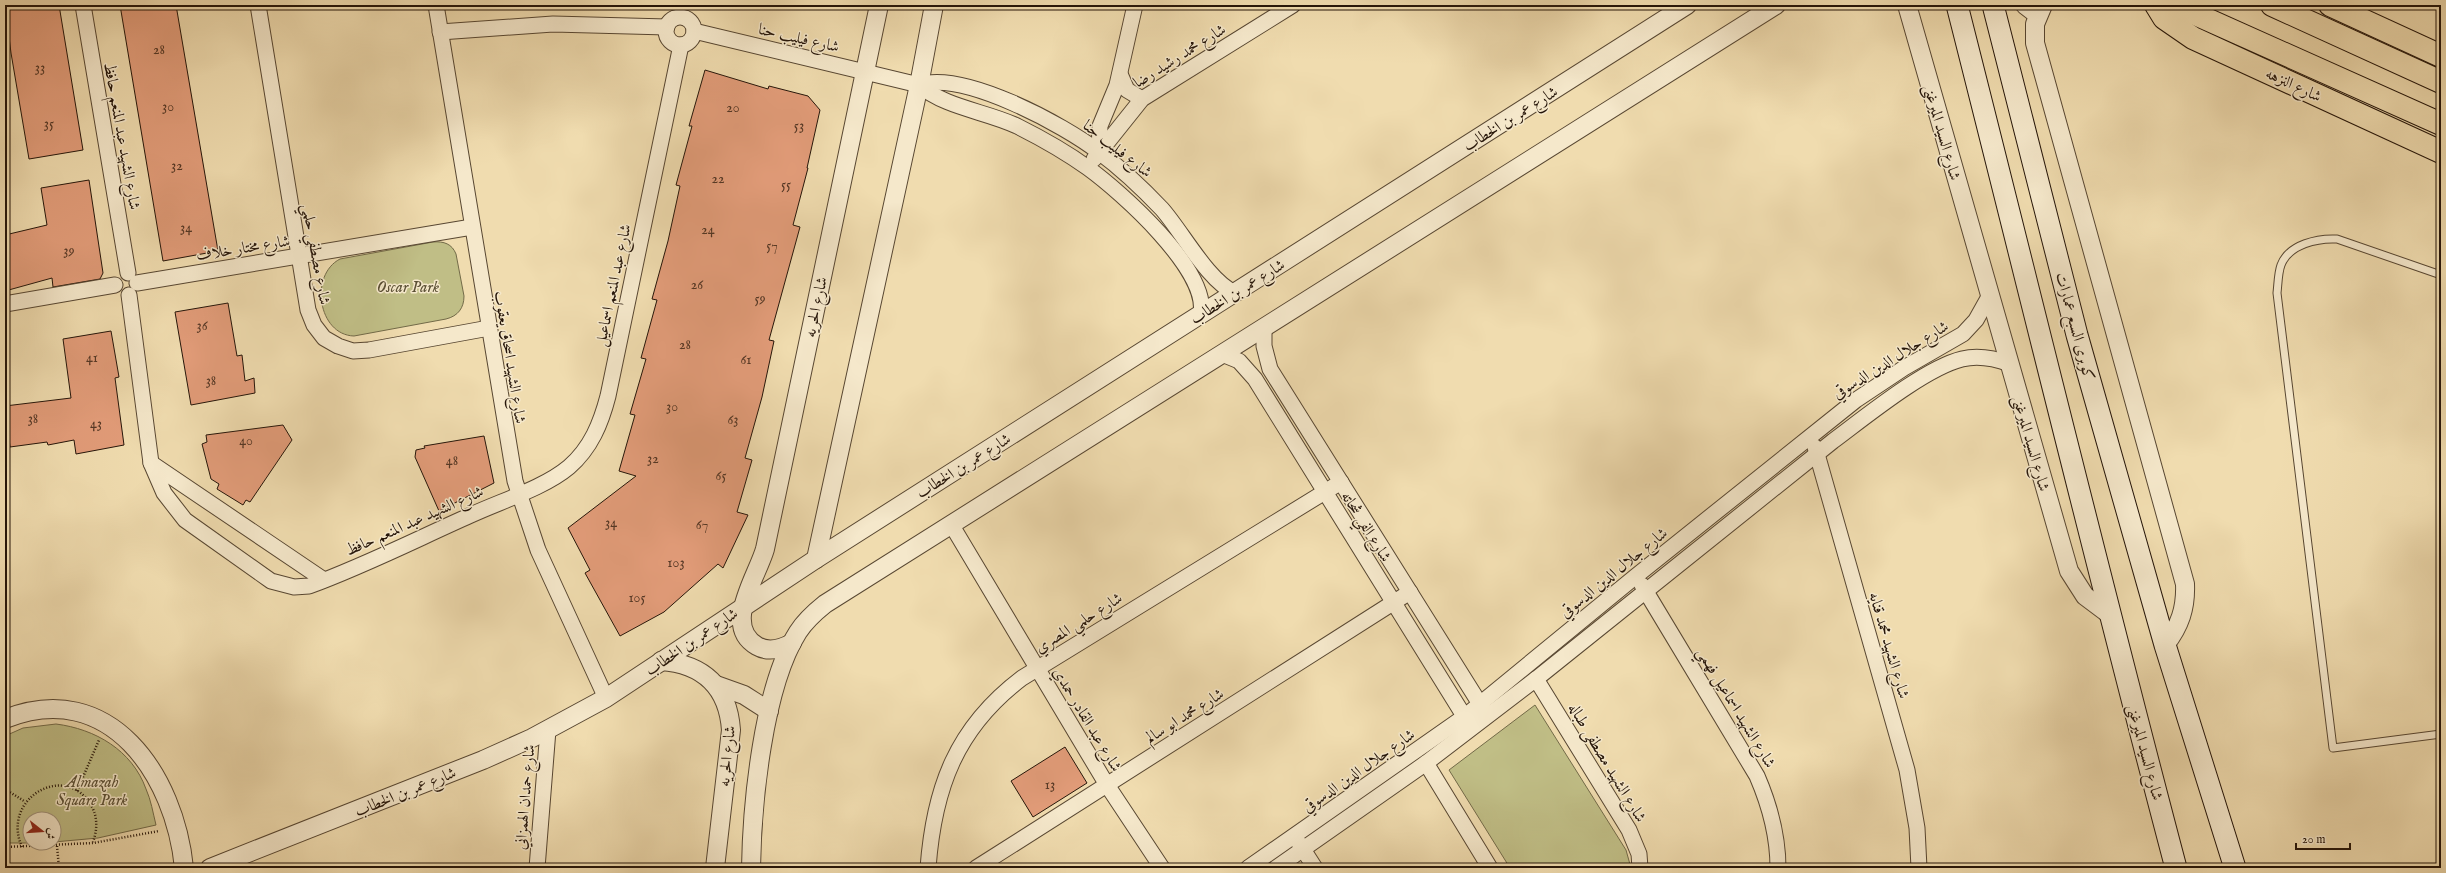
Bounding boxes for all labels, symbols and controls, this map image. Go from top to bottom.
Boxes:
street label: شارع فيليب حنا [756,20,841,60]
street label: شارع محمد رشيد رضا [1130,20,1231,95]
house number: 28 [153,41,165,59]
house number: 33 [35,59,45,77]
street label: شارع الشهيد عبد المنعم حافظ [94,61,144,212]
street label: شارع النزهه [2261,64,2324,109]
street label: شارع السيد الميرغنى [1916,82,1964,183]
street label: شارع عمر بن الخطاب [1460,83,1563,158]
house number: 30 [162,98,174,116]
house number: 20 [726,99,740,117]
house number: 35 [44,115,54,133]
street label: شارع فيليب حنا [1077,116,1155,184]
house number: 53 [794,117,804,135]
house number: 32 [171,157,183,175]
house number: 22 [711,170,725,188]
house number: 55 [781,176,791,194]
street label: شارع مصطفي حلمي [292,202,334,307]
house number: 34 [180,219,192,237]
house number: 24 [701,221,715,239]
street label: شارع عبد المنعم اسماعيل [591,222,641,349]
street label: شارع مختار خلاف [195,232,292,268]
house number: 57 [766,237,778,255]
house number: 39 [63,242,75,260]
street label: شارع عمر بن الخطاب [1187,256,1290,331]
street label: كوبرى السبع عمارات [2046,270,2098,384]
street label: شارع الحريه [801,275,835,340]
house number: 26 [691,276,704,294]
park label: Oscar Park [377,278,440,298]
street label: شارع الشهيد اسحاق يعقوب [487,290,529,425]
house number: 59 [754,290,766,308]
house number: 36 [196,317,209,335]
street label: شارع جلال الدين الدسوقي [1829,317,1954,406]
house number: 28 [679,336,691,354]
house number: 41 [86,349,98,367]
house number: 61 [740,351,752,369]
house number: 38 [206,372,216,390]
street label: شارع السيد الميرغنى [2005,393,2053,494]
house number: 30 [666,398,678,416]
house number: 38 [28,410,38,428]
house number: 63 [727,411,739,429]
house number: 43 [90,415,102,433]
street label: شارع عمر بن الخطاب [913,430,1016,505]
house number: 40 [239,432,253,450]
house number: 32 [647,450,659,468]
house number: 48 [446,452,458,470]
house number: 65 [716,467,726,485]
street label: شارع الشهيد عبد المنعم حافظ [343,482,489,565]
street label: شارع الفي شحاته [1332,488,1395,568]
house number: 34 [605,514,617,532]
house number: 67 [696,516,708,534]
street label: شارع جلال الدين الدسوقي [1556,524,1674,625]
house number: 103 [667,554,685,572]
house number: 105 [628,589,646,607]
street label: شارع حلمي المصري [1031,589,1129,662]
street label: شارع الشهيد محمد قنايه [1861,590,1913,702]
street label: شارع عمر بن الخطاب [642,604,744,683]
street label: شارع الشهيد اسماعيل فهمي [1688,644,1779,774]
street label: شارع عبد القادر حمدي [1046,664,1125,777]
street label: شارع محمد ابو سالم [1142,685,1230,751]
street label: شارع الشهيد مصطفى طباله [1561,700,1650,827]
street label: شارع السيد الميرغنى [2120,702,2167,803]
street label: شارع الحريه [715,725,743,788]
street label: شارع جلال الدين الدسوقي [1299,725,1421,820]
street label: شارع حمدان الهمزاني [511,744,543,851]
street label: شارع عمر بن الخطاب [352,763,460,824]
park label: Almazah Square Park [56,773,128,811]
house number: 13 [1045,776,1055,794]
north arrow [22,811,62,851]
scale bar [2296,825,2350,851]
text: ش [42,826,59,841]
text: 20 m [2302,832,2325,847]

